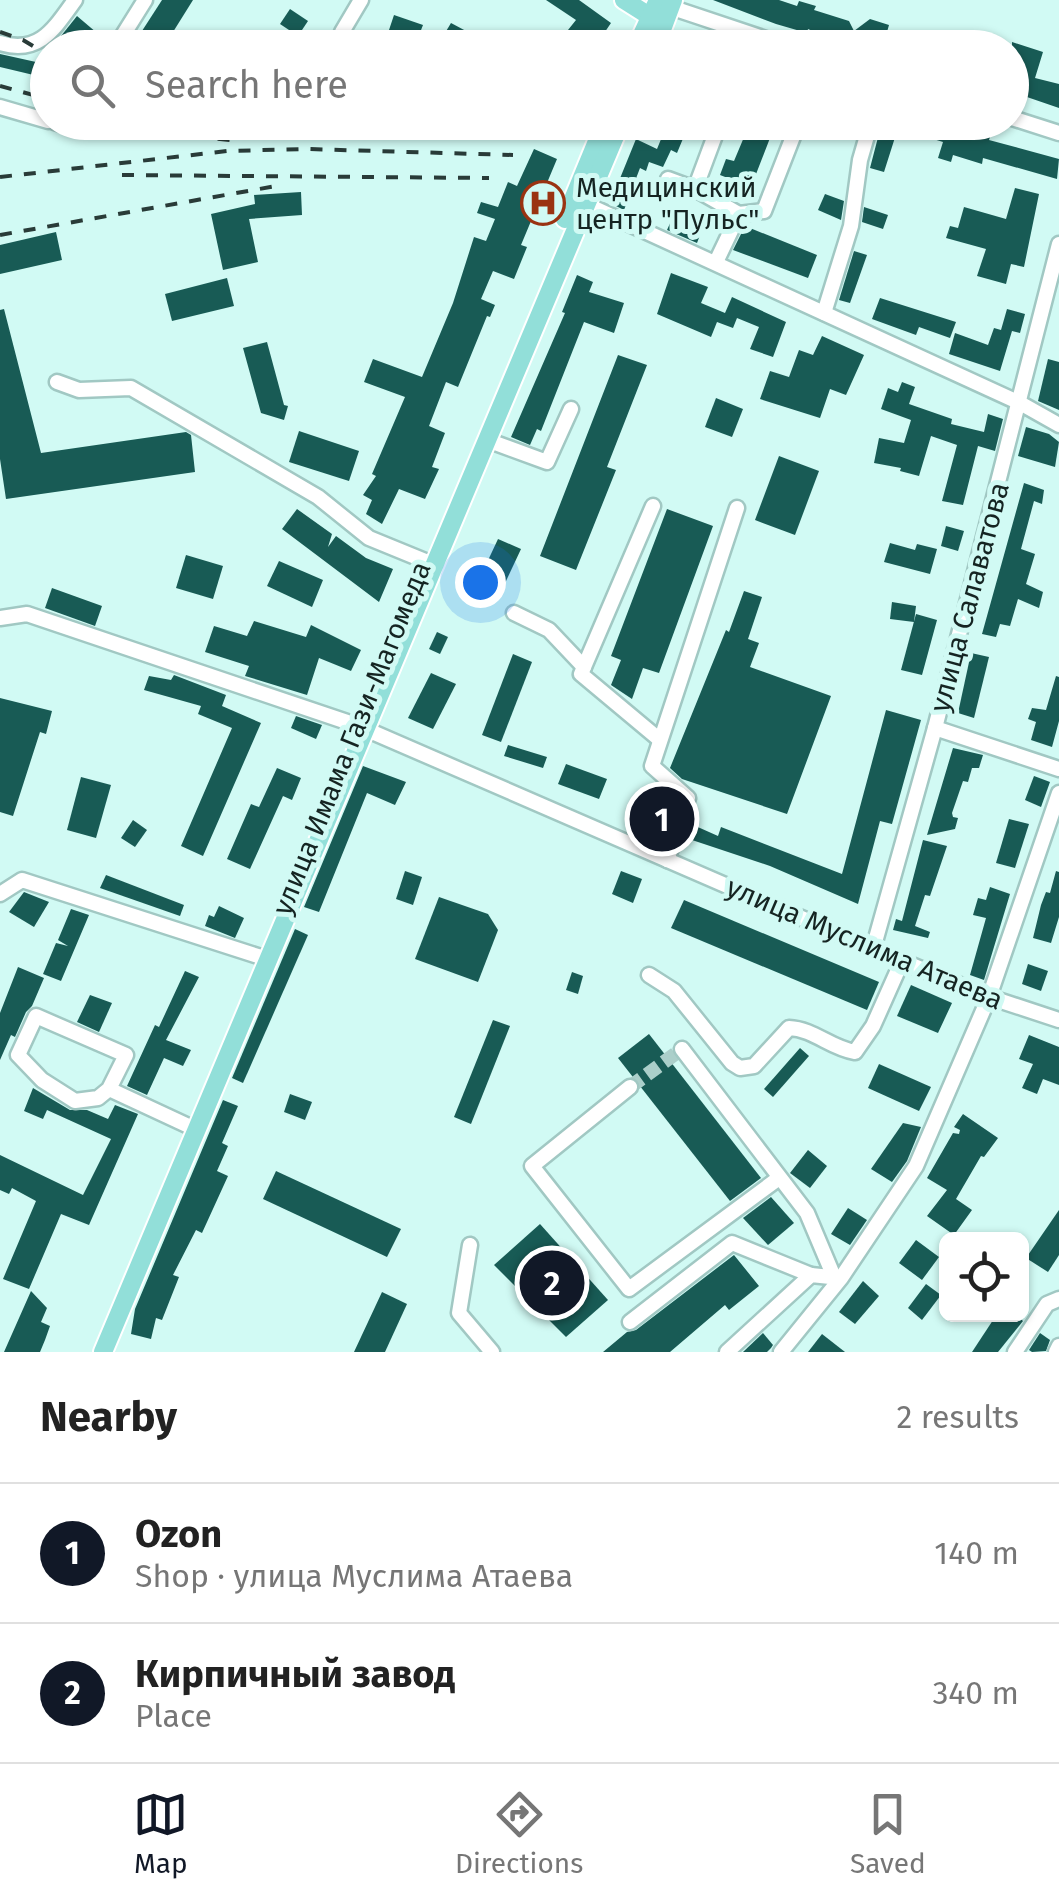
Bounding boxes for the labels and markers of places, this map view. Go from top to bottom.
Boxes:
place label: Медицинский центр "Пульс" [576,171,759,236]
hospital icon: Медицинский центр "Пульс" [520,180,566,226]
pin: 1 [630,782,694,856]
pin: 2 [520,1246,584,1320]

